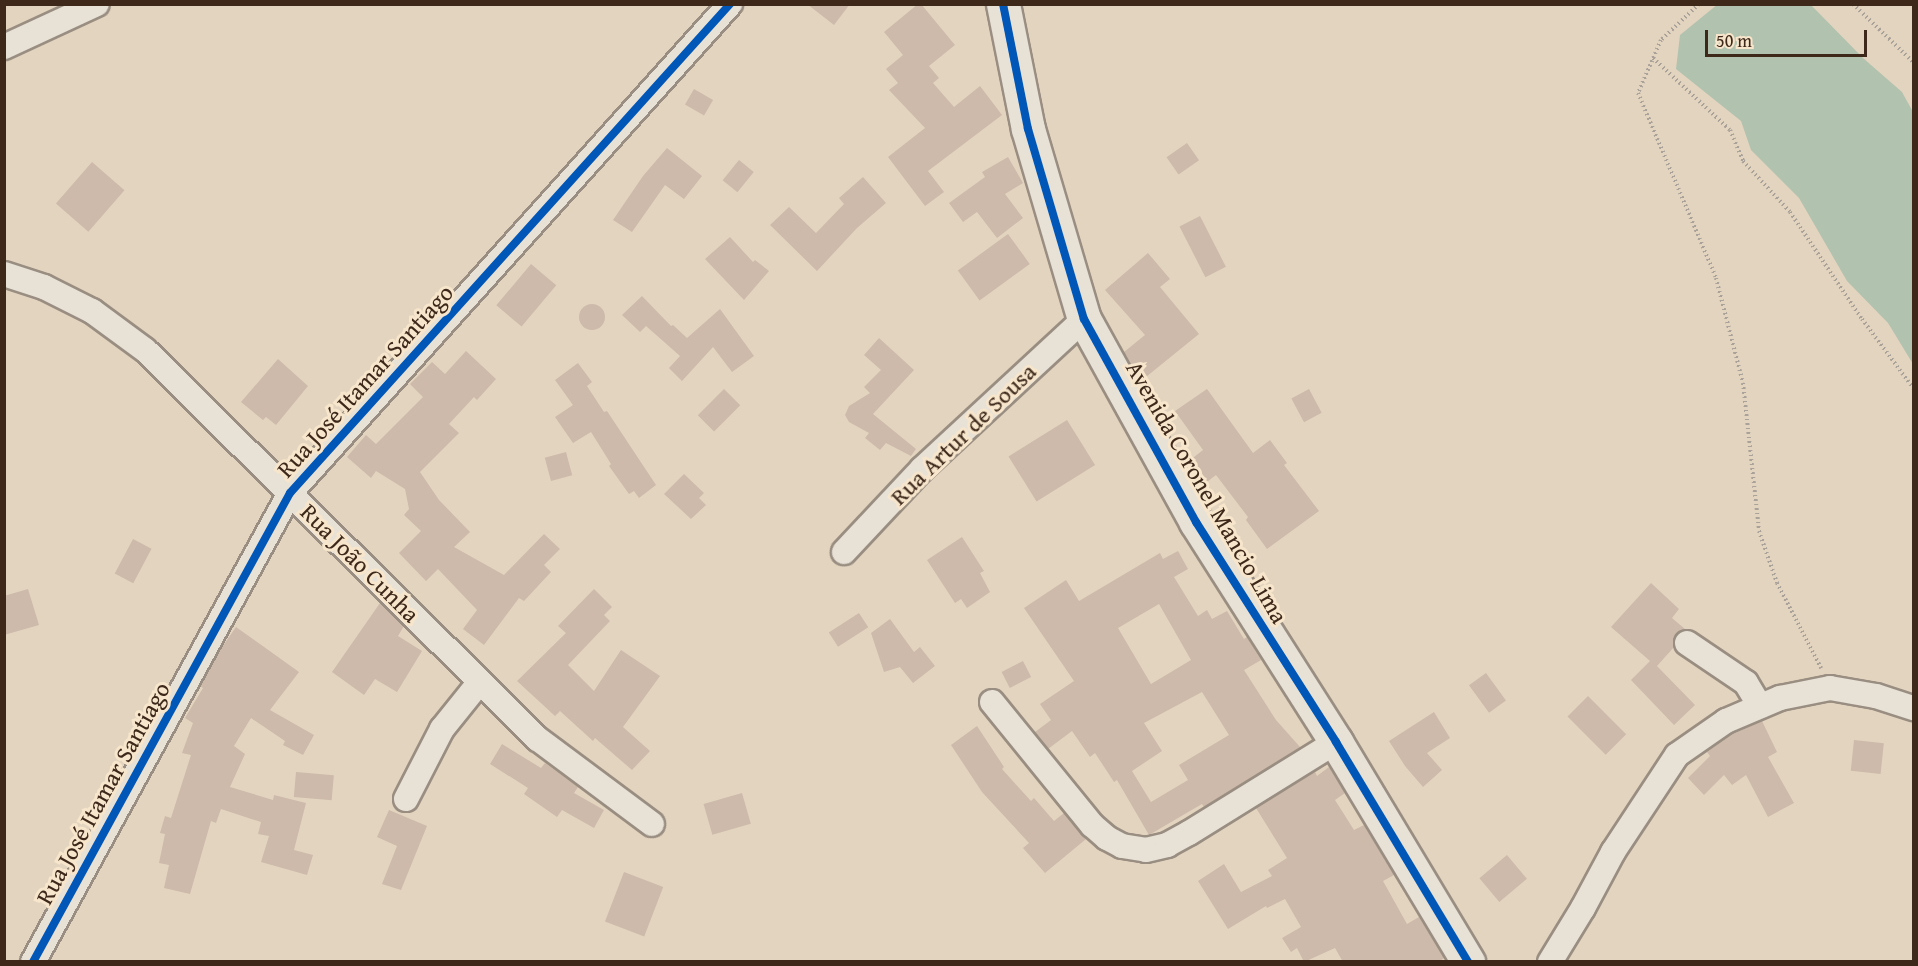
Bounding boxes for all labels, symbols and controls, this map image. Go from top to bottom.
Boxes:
scale bar [1708,18,1870,56]
text: 50 m [1716,27,1752,54]
street label: Rua José Itamar Santiago [271,279,459,483]
street label: Avenida Coronel Mancio Lima [1120,356,1294,628]
street label: Rua Artur de Sousa [884,357,1042,511]
street label: Rua João Cunha [295,498,425,628]
street label: Rua José Itamar Santiago [30,677,176,909]

